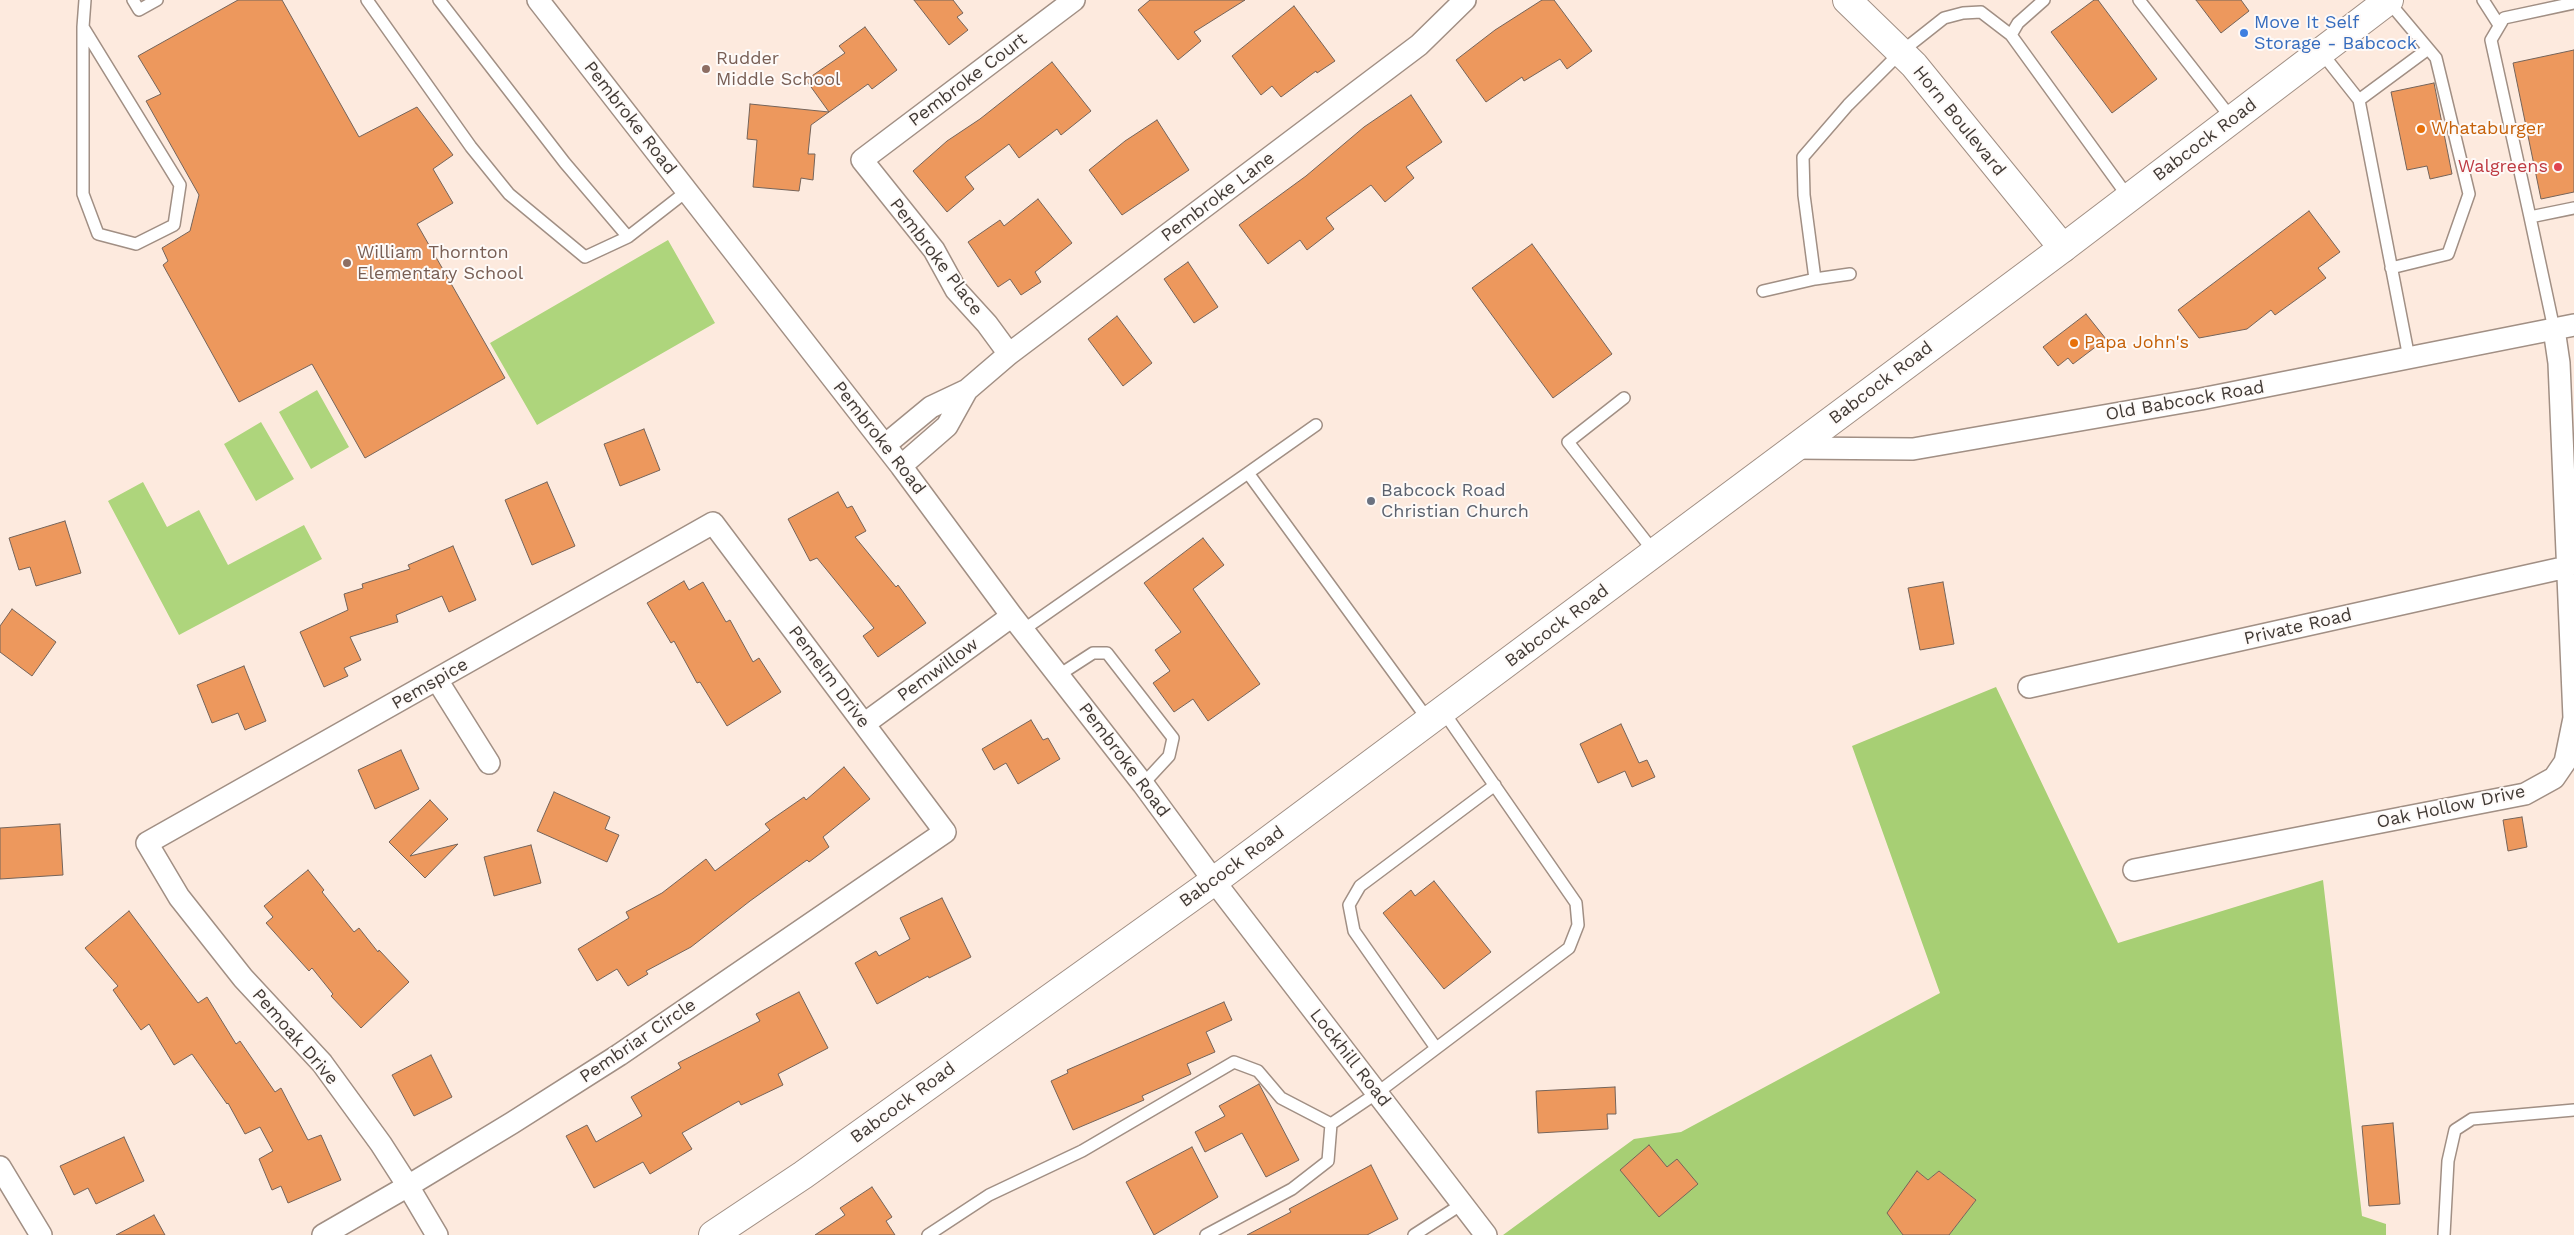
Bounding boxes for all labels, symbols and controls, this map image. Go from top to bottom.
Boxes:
place label: Move It Self Storage - Babcock [2254,12,2417,54]
marker: Move It Self Storage - Babcock [2238,27,2250,39]
street label: Pembroke Court [905,28,1031,132]
place label: Rudder Middle School [716,48,841,90]
street label: Pembroke Road [579,57,681,179]
street label: Horn Boulevard [1908,62,2010,180]
marker: Rudder Middle School [700,63,712,75]
street label: Babcock Road [2149,94,2261,186]
place label: Whataburger [2431,118,2544,140]
marker: Whataburger [2415,123,2427,135]
street label: Pembroke Lane [1157,147,1279,247]
place label: Walgreens [2458,156,2548,178]
marker: Walgreens [2552,161,2564,173]
street label: Pembroke Place [885,194,987,320]
place label: William Thornton Elementary School [357,242,523,284]
marker: William Thornton Elementary School [341,257,353,269]
place label: Papa John's [2084,332,2189,354]
street label: Babcock Road [1825,337,1937,429]
marker: Papa John's [2068,337,2080,349]
street label: Old Babcock Road [2104,376,2266,426]
street label: Pembroke Road [828,377,930,499]
place label: Babcock Road Christian Church [1381,480,1529,522]
marker: Babcock Road Christian Church [1365,495,1377,507]
street label: Babcock Road [1501,580,1613,672]
street label: Private Road [2242,604,2354,650]
street label: Pemelm Drive [784,622,874,732]
street label: Pemwillow [893,633,983,707]
street label: Pemspice [388,654,472,714]
street label: Pembroke Road [1074,698,1174,822]
street label: Oak Hollow Drive [2375,781,2527,833]
street label: Babcock Road [1175,822,1289,912]
street label: Pemoak Drive [247,984,343,1090]
street label: Pembriar Circle [576,994,700,1088]
street label: Lockhill Road [1305,1005,1395,1111]
street label: Babcock Road [846,1058,960,1148]

